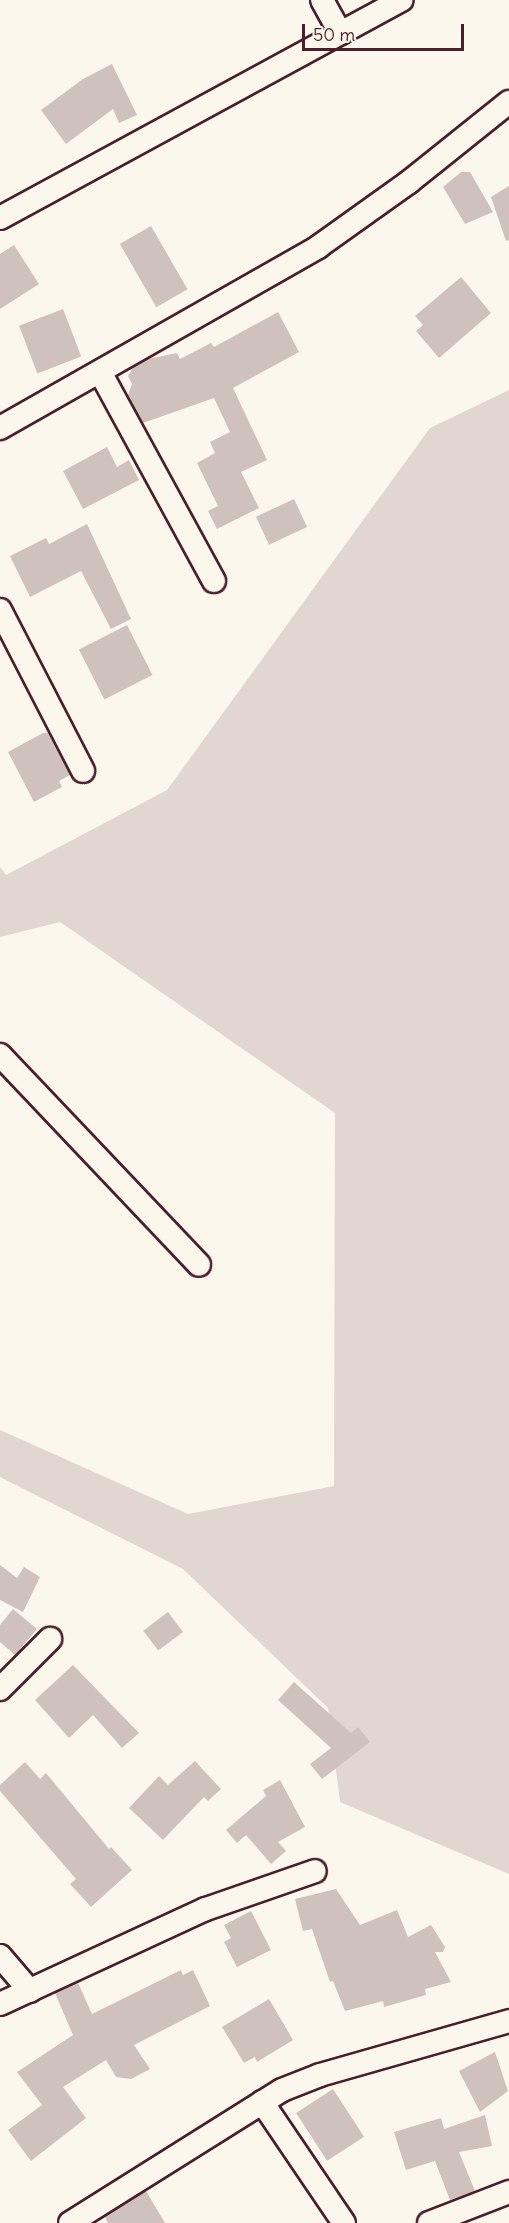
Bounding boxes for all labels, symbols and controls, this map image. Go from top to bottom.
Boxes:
scale bar [305,12,467,50]
text: 50 m [313,23,355,46]

